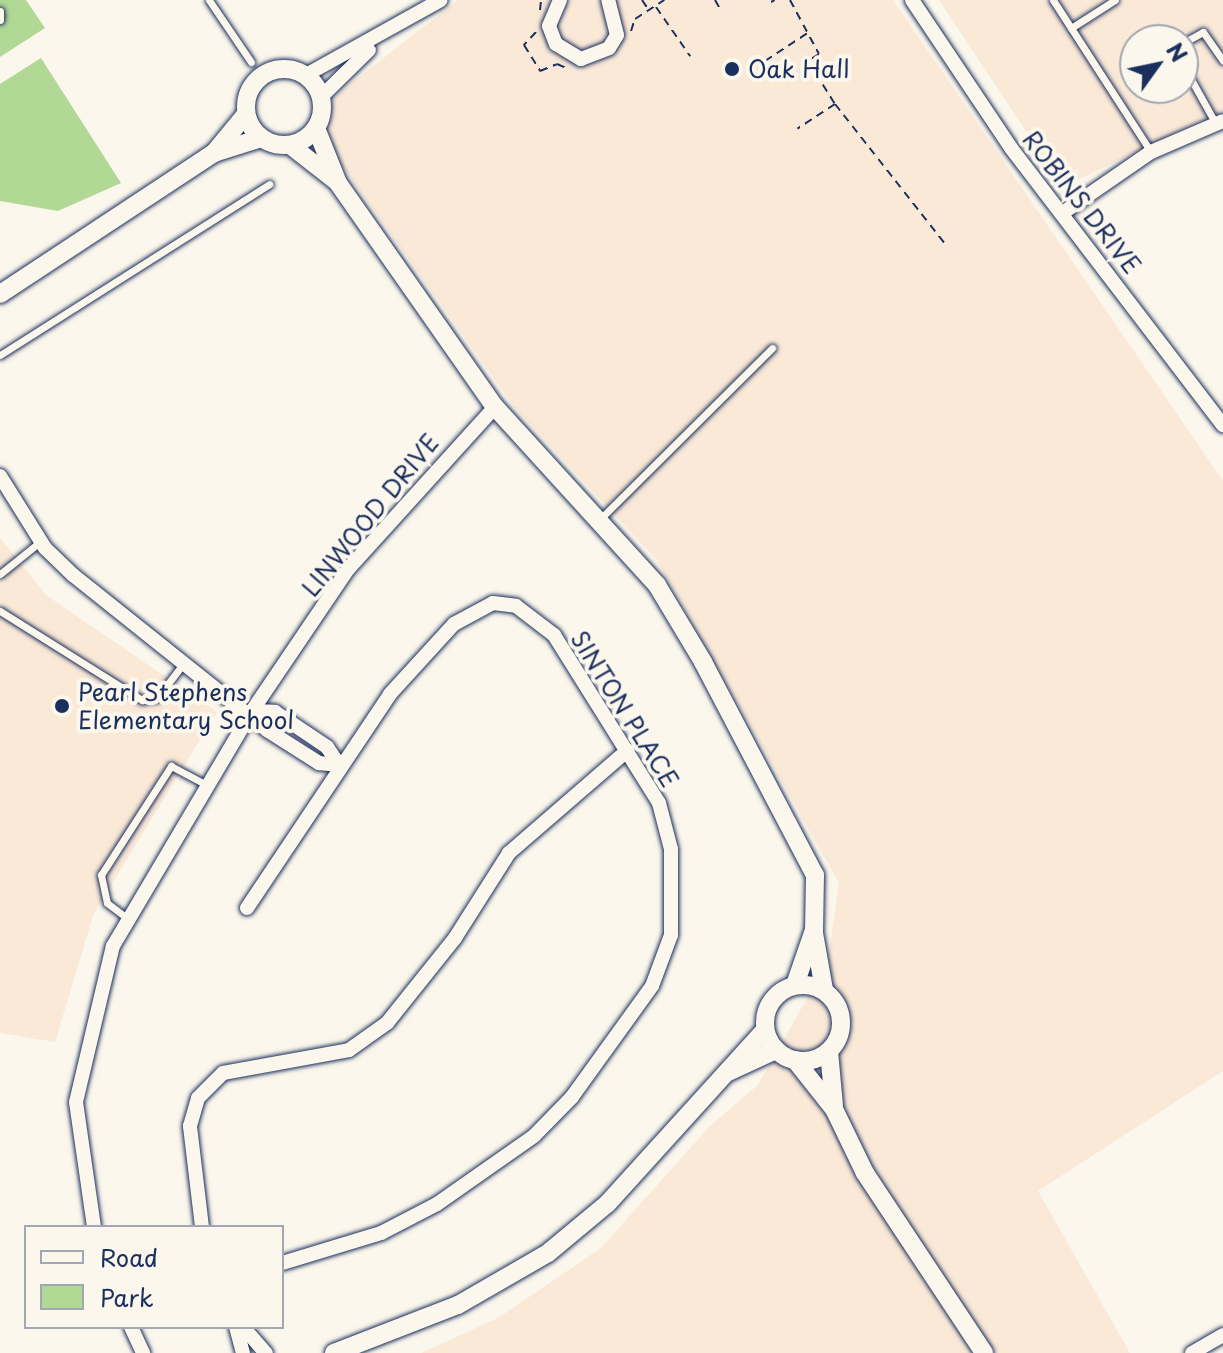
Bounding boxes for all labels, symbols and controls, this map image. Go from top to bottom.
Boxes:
north arrow [1119,24,1199,104]
text: N [1159,35,1196,68]
place label: Oak Hall [748,55,851,83]
marker: Oak Hall [723,60,741,78]
street label: ROBINS DRIVE [1017,125,1147,279]
street label: LINWOOD DRIVE [295,427,445,603]
street label: SINTON PLACE [565,625,685,793]
place label: Pearl Stephens Elementary School [78,678,294,734]
marker: Pearl Stephens Elementary School [53,697,71,715]
legend [24,1225,284,1329]
text: Road [100,1239,158,1275]
text: Park [100,1279,154,1315]

